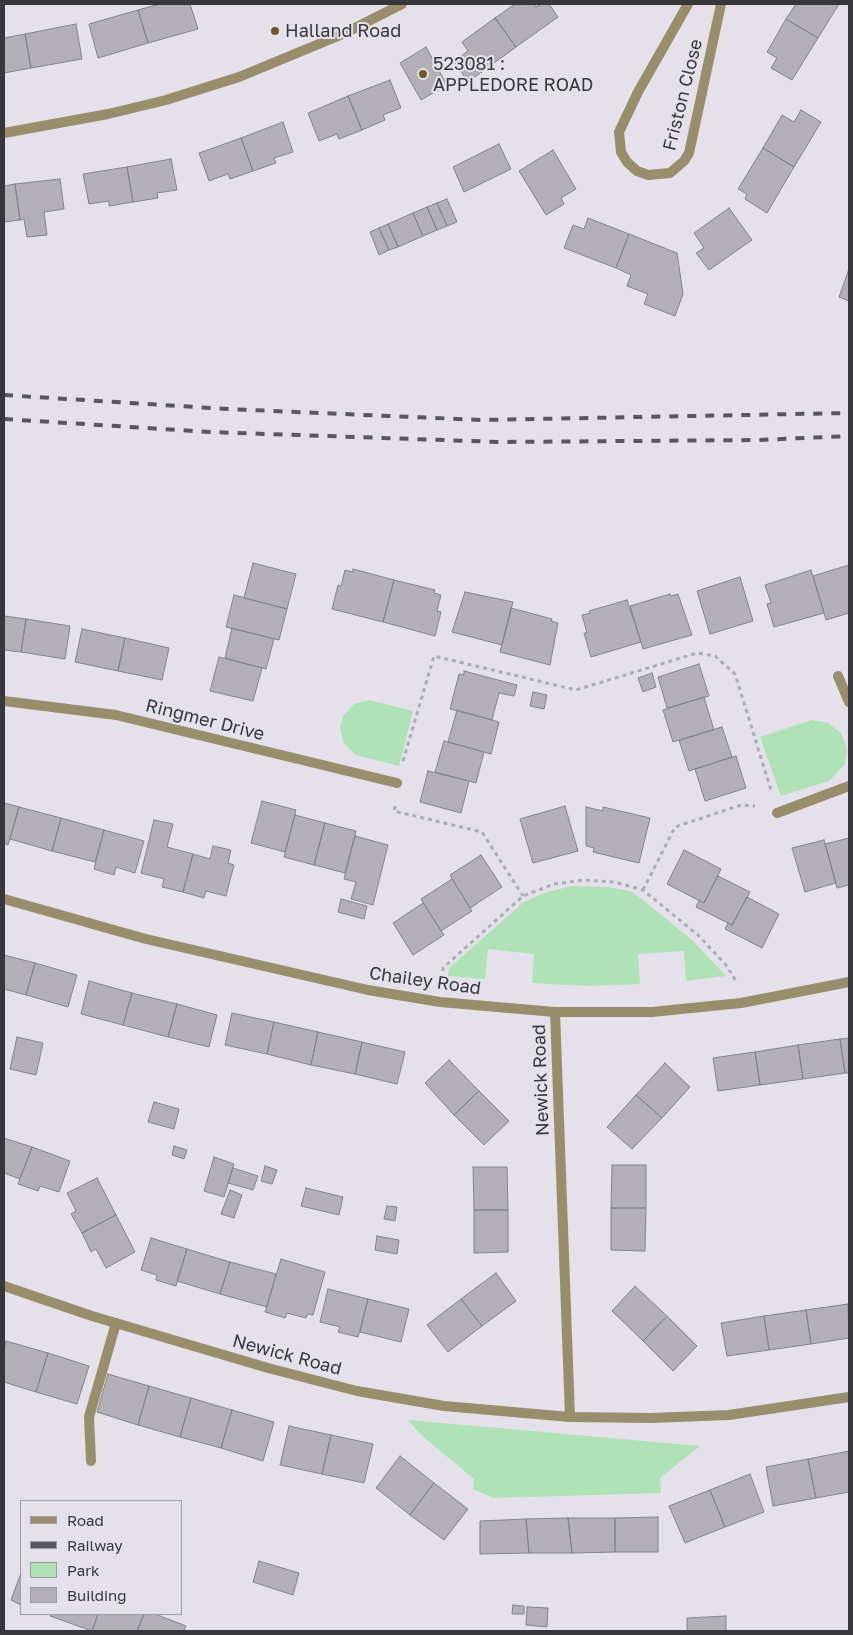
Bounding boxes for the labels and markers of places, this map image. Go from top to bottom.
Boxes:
place label: Halland Road [285,20,401,42]
marker: Halland Road [269,25,281,37]
place label: 523081 : APPLEDORE ROAD [433,53,593,96]
marker: 523081 : APPLEDORE ROAD [417,68,429,80]

